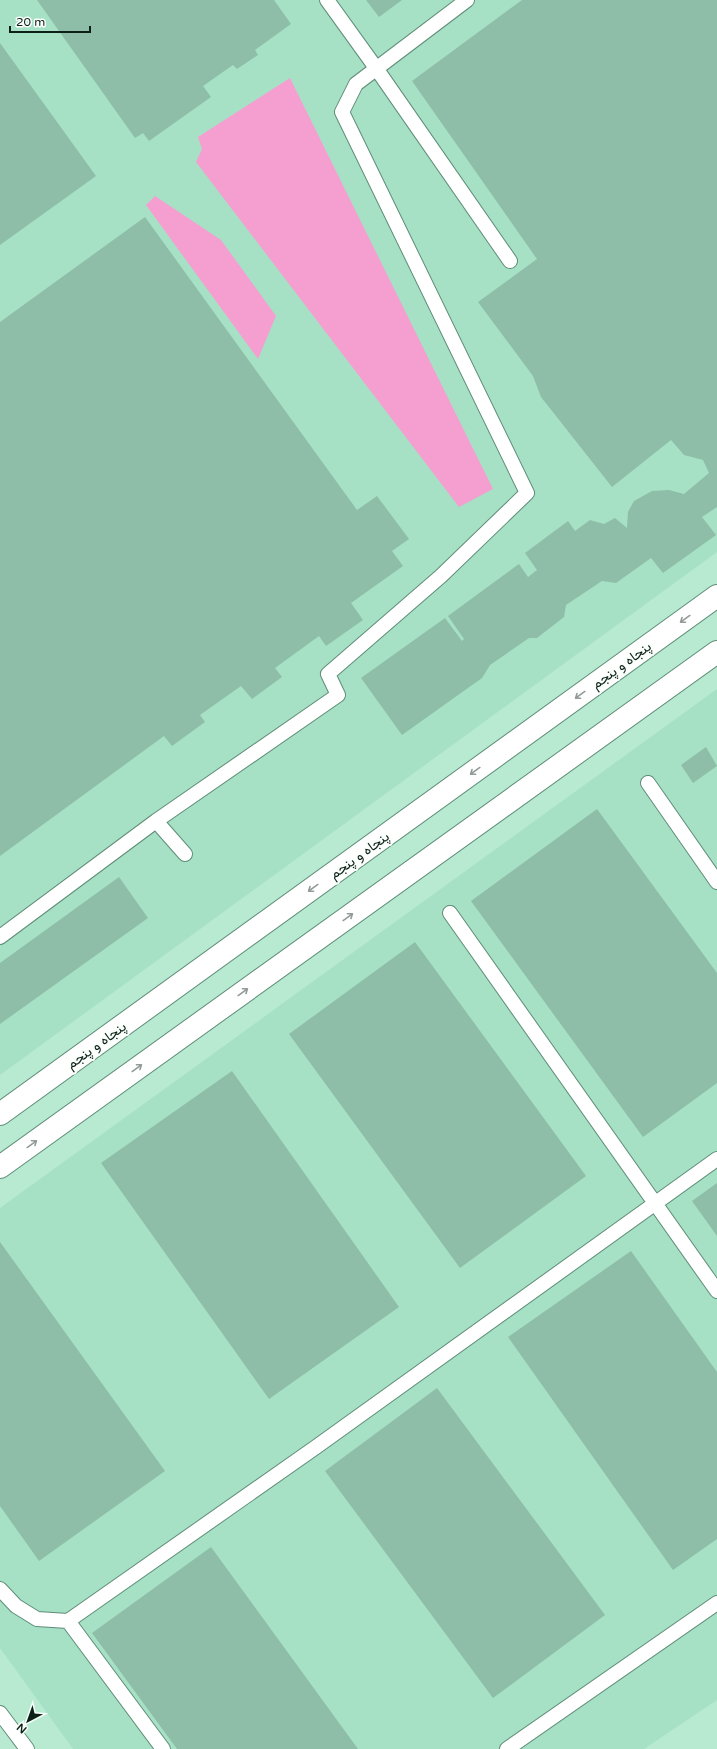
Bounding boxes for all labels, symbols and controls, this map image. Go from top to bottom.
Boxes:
scale bar [10,8,90,34]
text: 20 m [16,15,45,29]
one-way arrow [680,615,691,623]
street label: پنجاه و پنجم [588,638,655,694]
one-way arrow [575,691,586,699]
one-way arrow [469,767,480,775]
street label: پنجاه و پنجم [326,828,393,884]
one-way arrow [307,884,318,892]
one-way arrow [343,912,354,921]
one-way arrow [237,988,248,997]
street label: پنجاه و پنجم [63,1018,130,1074]
one-way arrow [132,1064,143,1072]
one-way arrow [26,1140,37,1148]
north arrow [8,1701,48,1741]
text: N [14,1720,29,1736]

